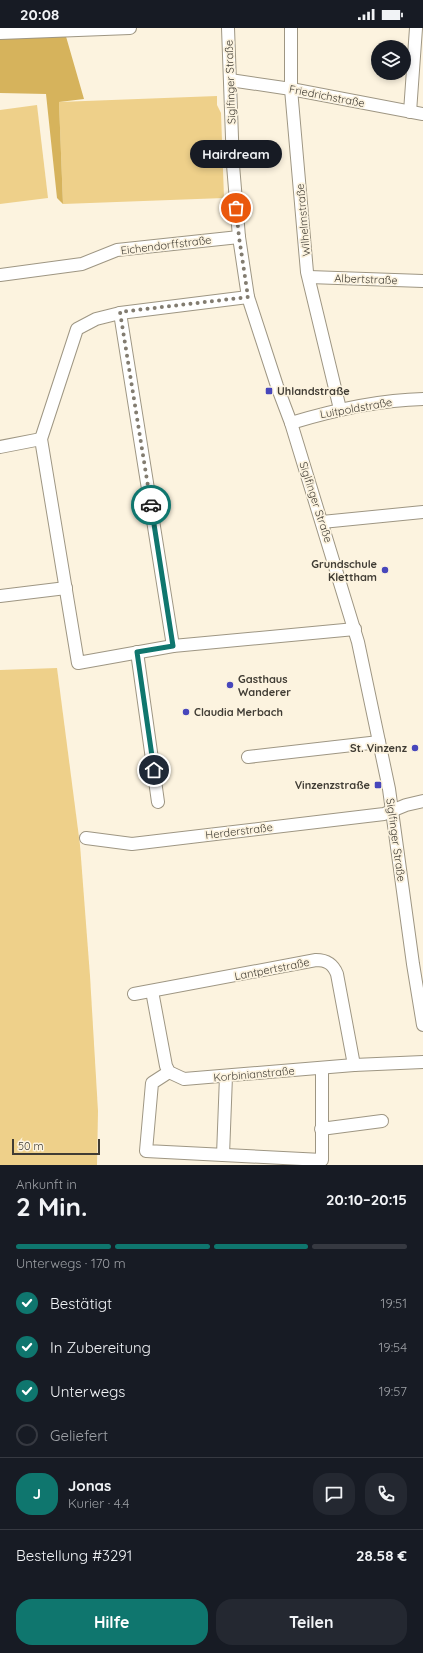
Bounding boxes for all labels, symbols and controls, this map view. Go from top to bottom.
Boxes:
text: 20:08 [20,5,59,24]
street label: Siglfinger Straße [222,40,238,124]
map controls [371,40,411,80]
button: layers [371,40,411,80]
street label: Friedrichstraße [288,82,366,110]
callout: Hairdream [190,140,282,168]
text: Hairdream [202,146,270,162]
street label: Wilhelmstraße [293,183,313,257]
pin [219,191,253,225]
icon: bag [225,197,247,219]
street label: Eichendorffstraße [120,232,212,258]
street label: Albertstraße [334,271,398,287]
place label: Uhlandstraße [277,384,350,398]
marker: Uhlandstraße [264,386,274,396]
street label: Luitpoldstraße [319,395,393,421]
street label: Siglfinger Straße [296,460,336,544]
courier [131,485,171,525]
icon: car [140,494,162,516]
place label: Grundschule Klettham [311,557,377,584]
marker: Grundschule Klettham [380,565,390,575]
place label: Gasthaus Wanderer [238,672,291,699]
marker: Gasthaus Wanderer [225,680,235,690]
place label: Claudia Merbach [194,705,283,719]
marker: Claudia Merbach [181,707,191,717]
place label: St. Vinzenz [350,741,408,755]
marker: St. Vinzenz [410,743,420,753]
pin [137,753,171,787]
icon: home [143,759,165,781]
place label: Vinzenzstraße [295,778,371,792]
marker: Vinzenzstraße [373,780,383,790]
street label: Siglfinger Straße [383,797,409,883]
street label: Herderstraße [205,820,273,842]
street label: Lantpertstraße [233,955,311,983]
street label: Korbinianstraße [213,1063,295,1085]
scale bar [12,1137,100,1156]
text: 50 m [18,1139,44,1153]
text: Ankunft in [16,1176,77,1192]
text: 2 Min. [16,1190,87,1223]
text: 20:10–20:15 [326,1190,407,1209]
text: Unterwegs · 170 m [16,1255,126,1271]
icon: check [16,1292,38,1314]
text: Bestätigt [50,1294,112,1313]
text: 19:51 [381,1295,407,1311]
icon: check [16,1336,38,1358]
text: In Zubereitung [50,1338,151,1357]
text: 19:54 [379,1339,407,1355]
icon: check [16,1380,38,1402]
text: Unterwegs [50,1382,125,1401]
text: 19:57 [379,1383,407,1399]
text: Geliefert [50,1426,108,1445]
button: chat [313,1473,355,1515]
button: phone [365,1473,407,1515]
text: Jonas [68,1476,111,1495]
text: J [33,1484,41,1503]
text: Kurier · 4.4 [68,1495,129,1511]
text: Bestellung #3291 [16,1546,132,1565]
text: 28.58 € [356,1546,407,1565]
button: Hilfe [16,1599,208,1645]
button: Teilen [216,1599,407,1645]

